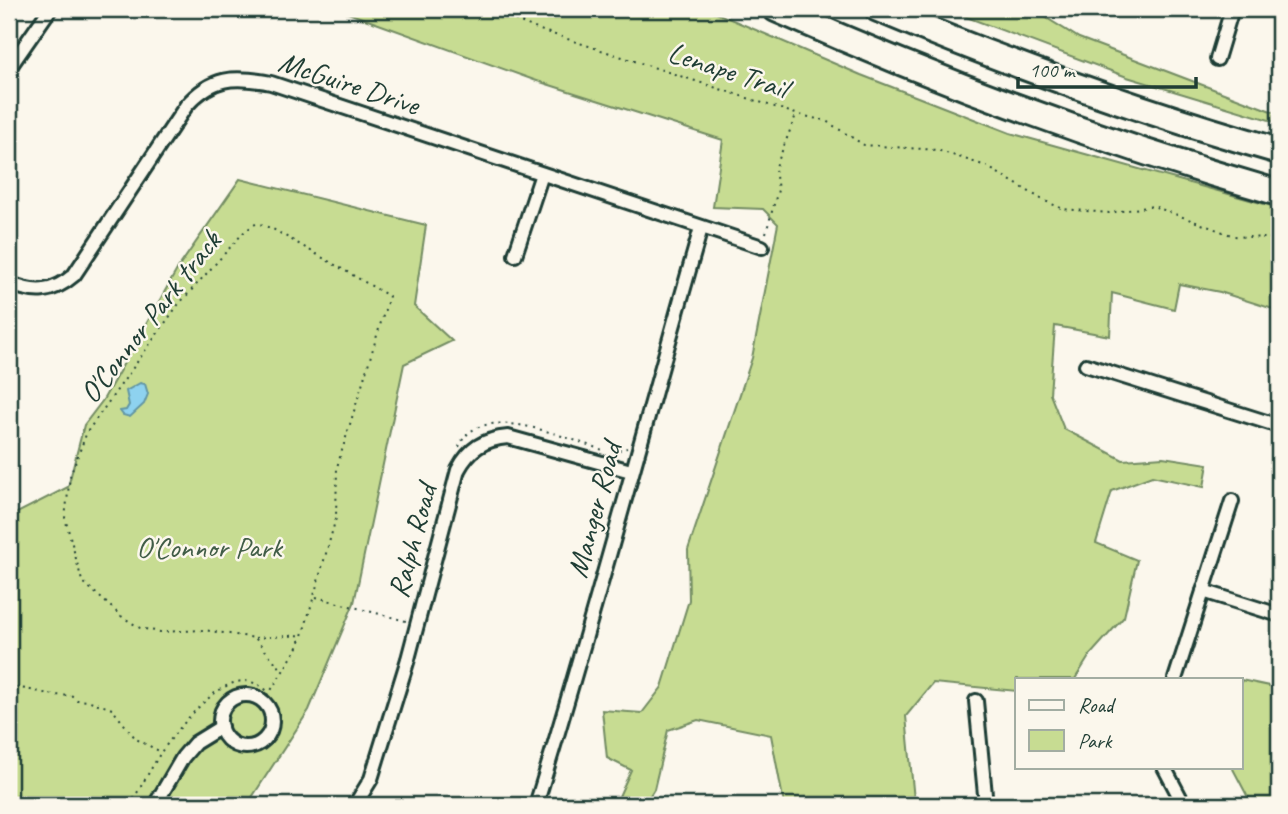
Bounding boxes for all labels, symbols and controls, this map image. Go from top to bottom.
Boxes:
street label: Lenape Trail [664,33,797,109]
street label: McGuire Drive [274,42,426,124]
scale bar [1018,46,1197,90]
text: 100 m [1029,57,1076,83]
street label: O'Connor Park track [71,222,230,411]
street label: Manger Road [558,434,631,582]
street label: Ralph Road [379,476,446,602]
park label: O'Connor Park [136,528,284,566]
legend [1015,678,1242,768]
text: Road [1078,692,1117,718]
text: Park [1078,728,1113,754]

